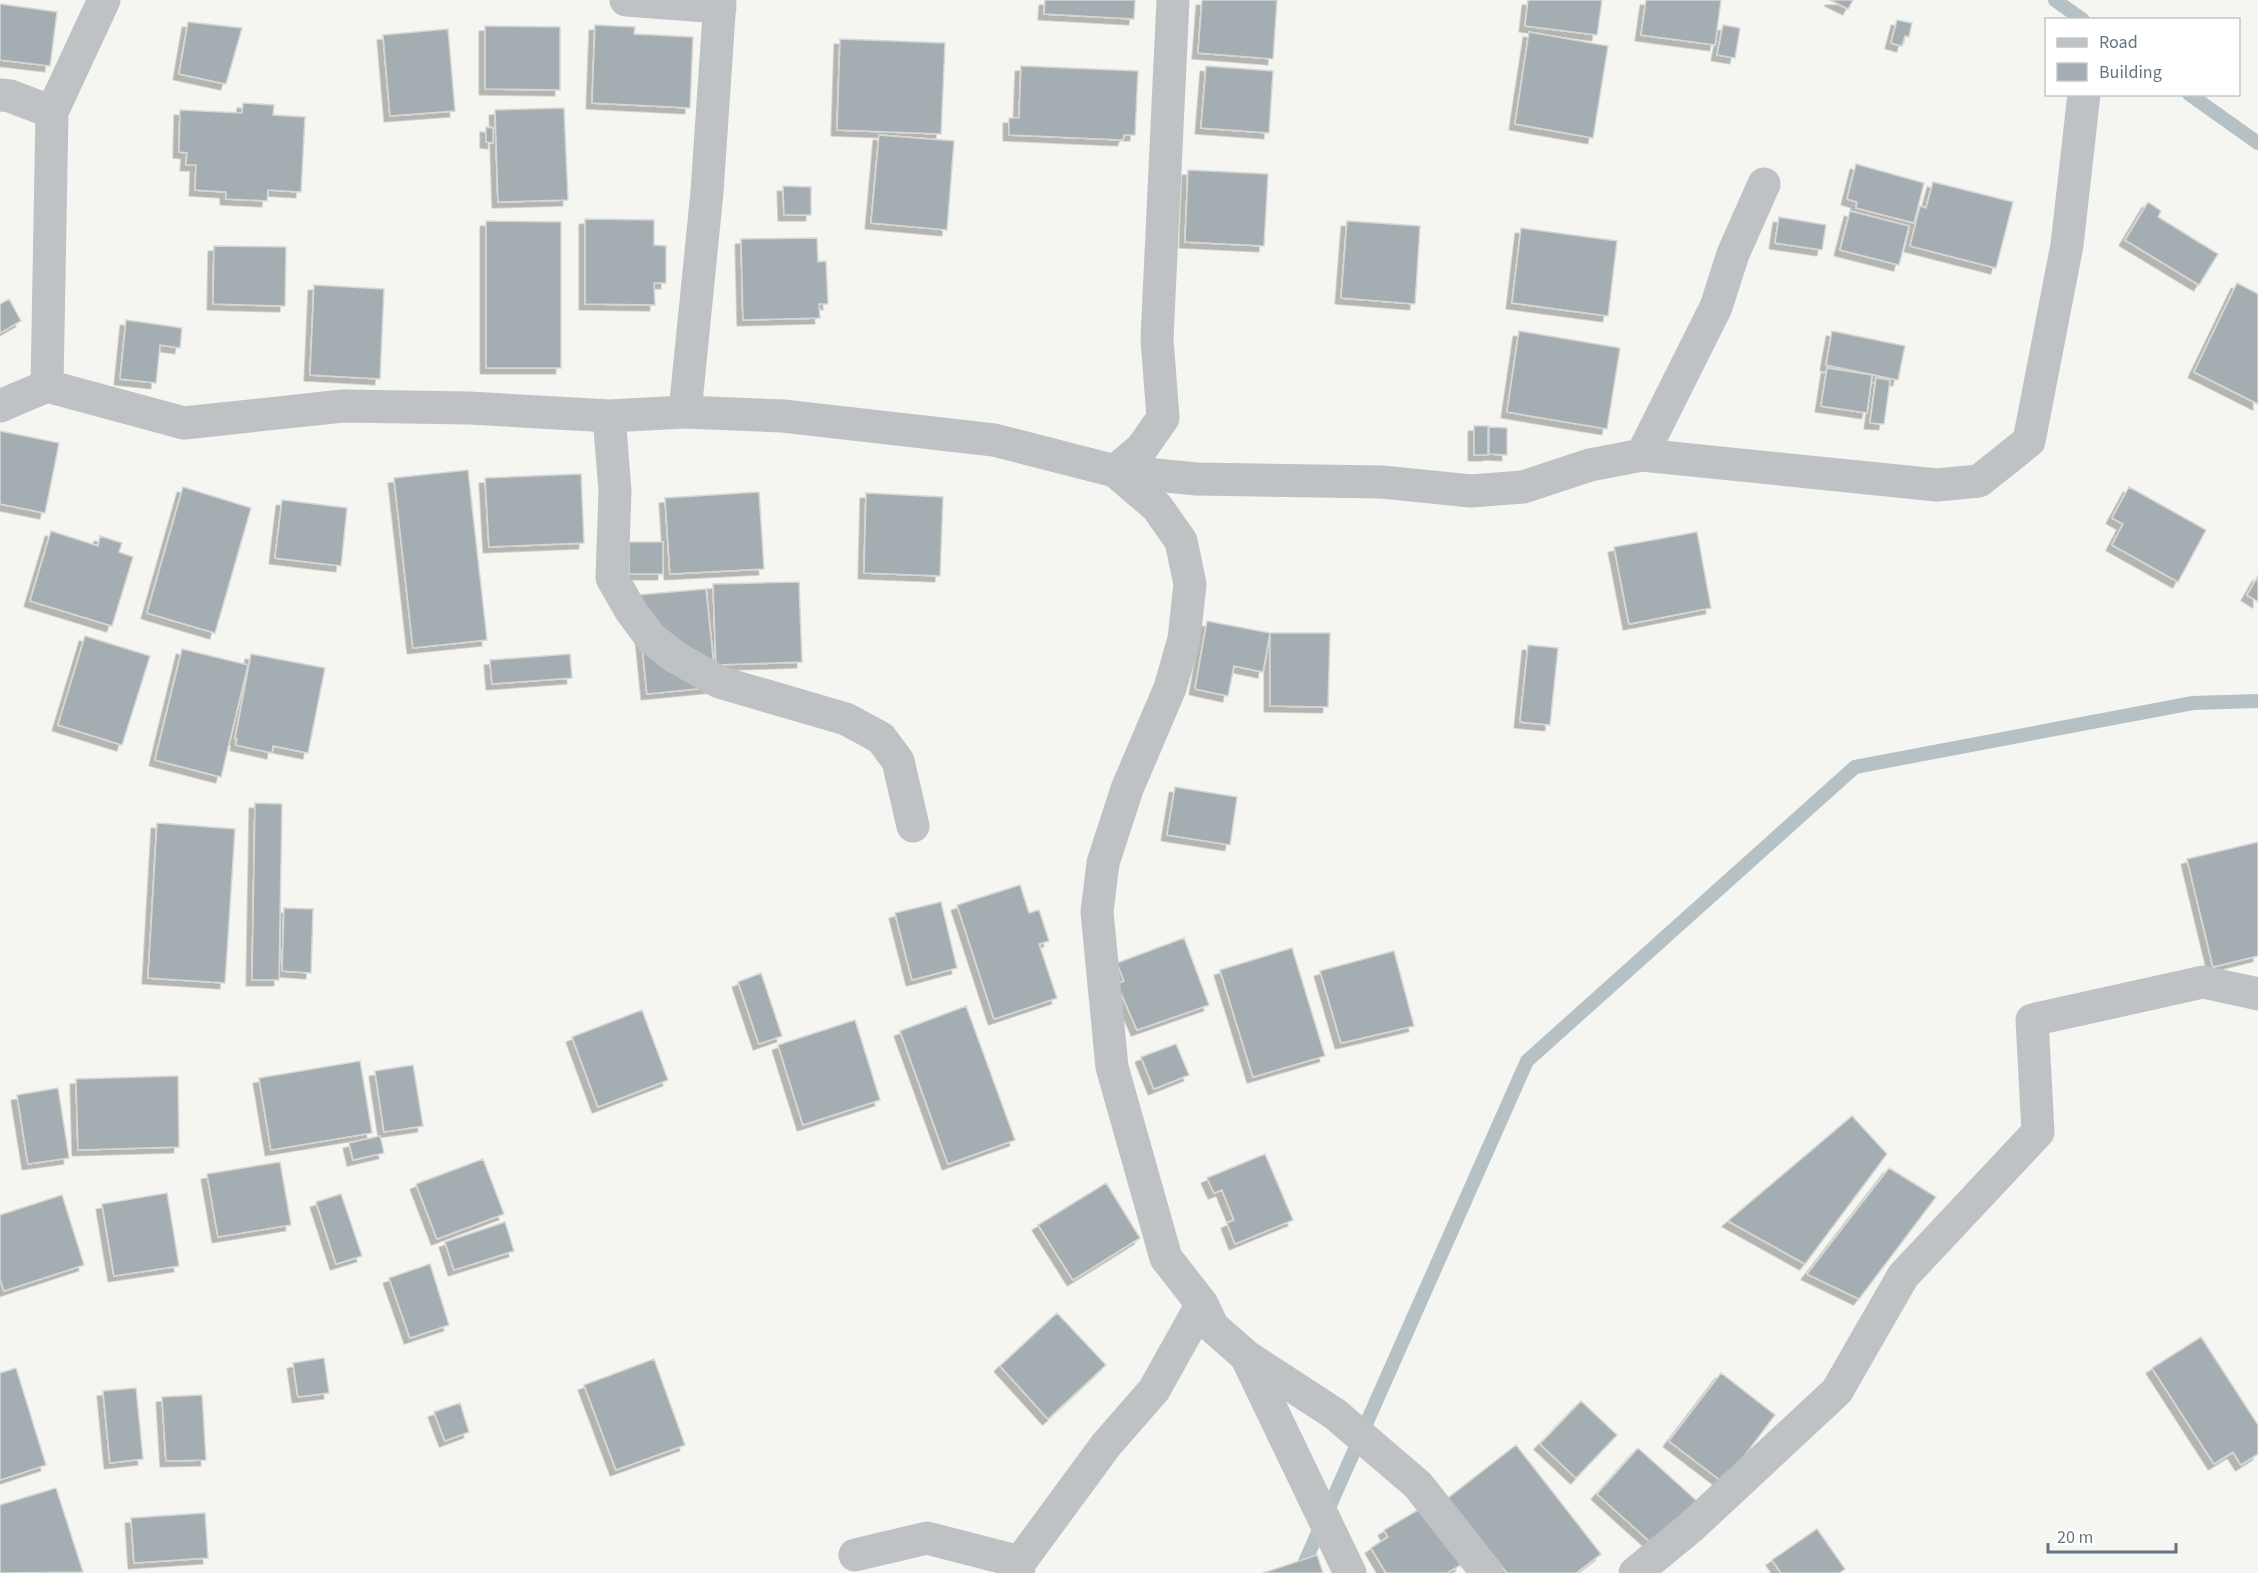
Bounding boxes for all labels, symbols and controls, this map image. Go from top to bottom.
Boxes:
legend [2045,18,2240,96]
text: Road [2099,30,2138,55]
text: Building [2099,60,2162,85]
scale bar [2048,1516,2176,1554]
text: 20 m [2057,1525,2093,1550]

